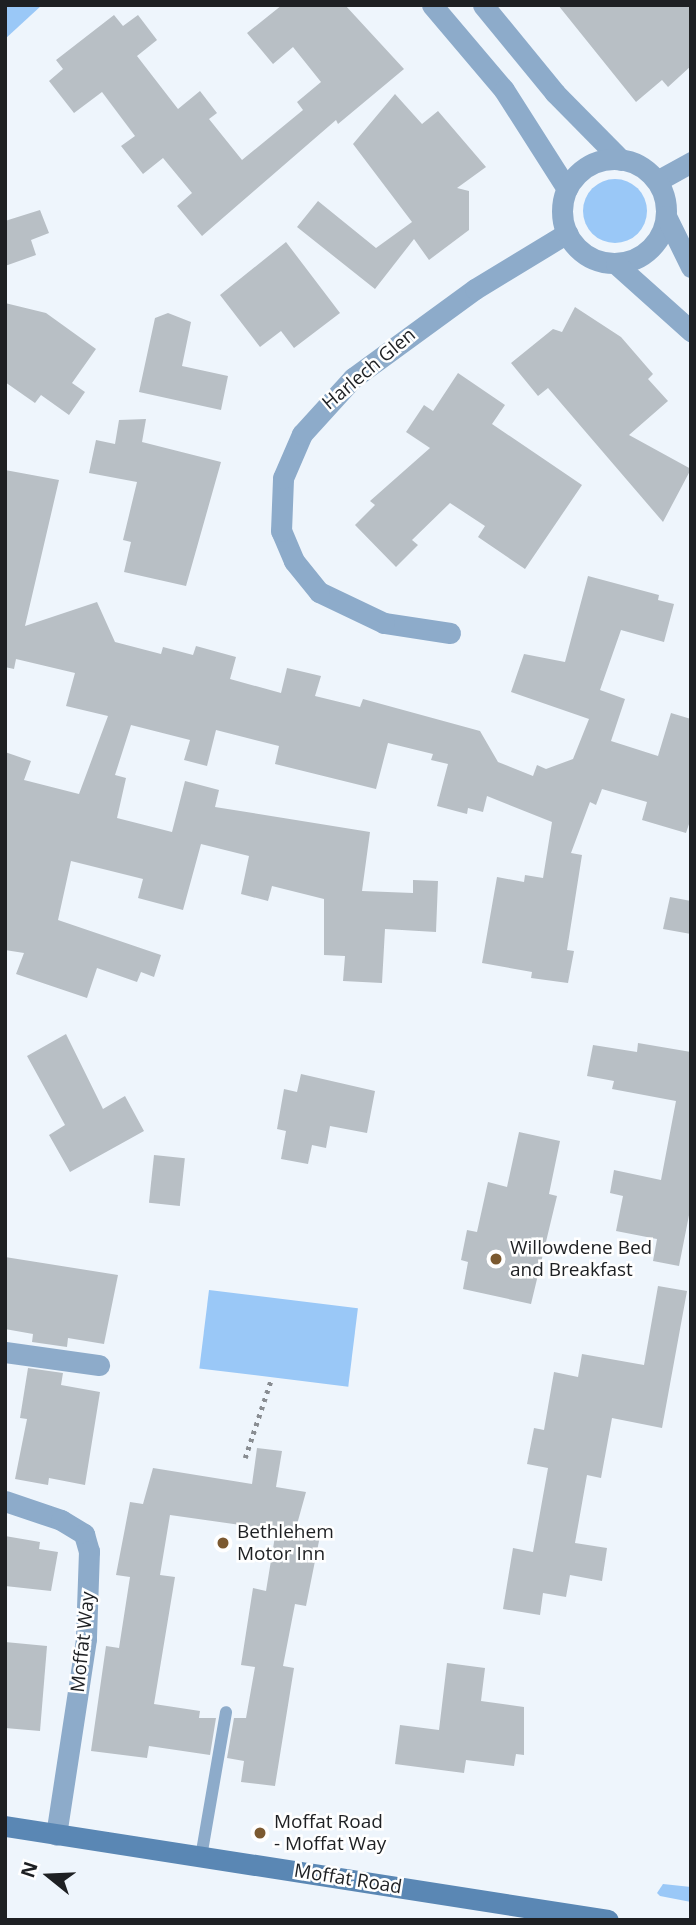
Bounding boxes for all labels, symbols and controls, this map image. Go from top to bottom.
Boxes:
street label: Harlech Glen [318,323,420,415]
place label: Willowdene Bed and Breakfast [510,1237,652,1281]
marker: Willowdene Bed and Breakfast [488,1251,504,1267]
place label: Bethlehem Motor Inn [237,1521,334,1565]
marker: Bethlehem Motor Inn [215,1535,231,1551]
street label: Moffat Way [66,1590,100,1694]
place label: Moffat Road - Moffat Way [274,1811,386,1855]
marker: Moffat Road - Moffat Way [252,1825,268,1841]
north arrow [14,1841,84,1911]
text: N [14,1858,44,1881]
street label: Moffat Road [292,1859,404,1899]

